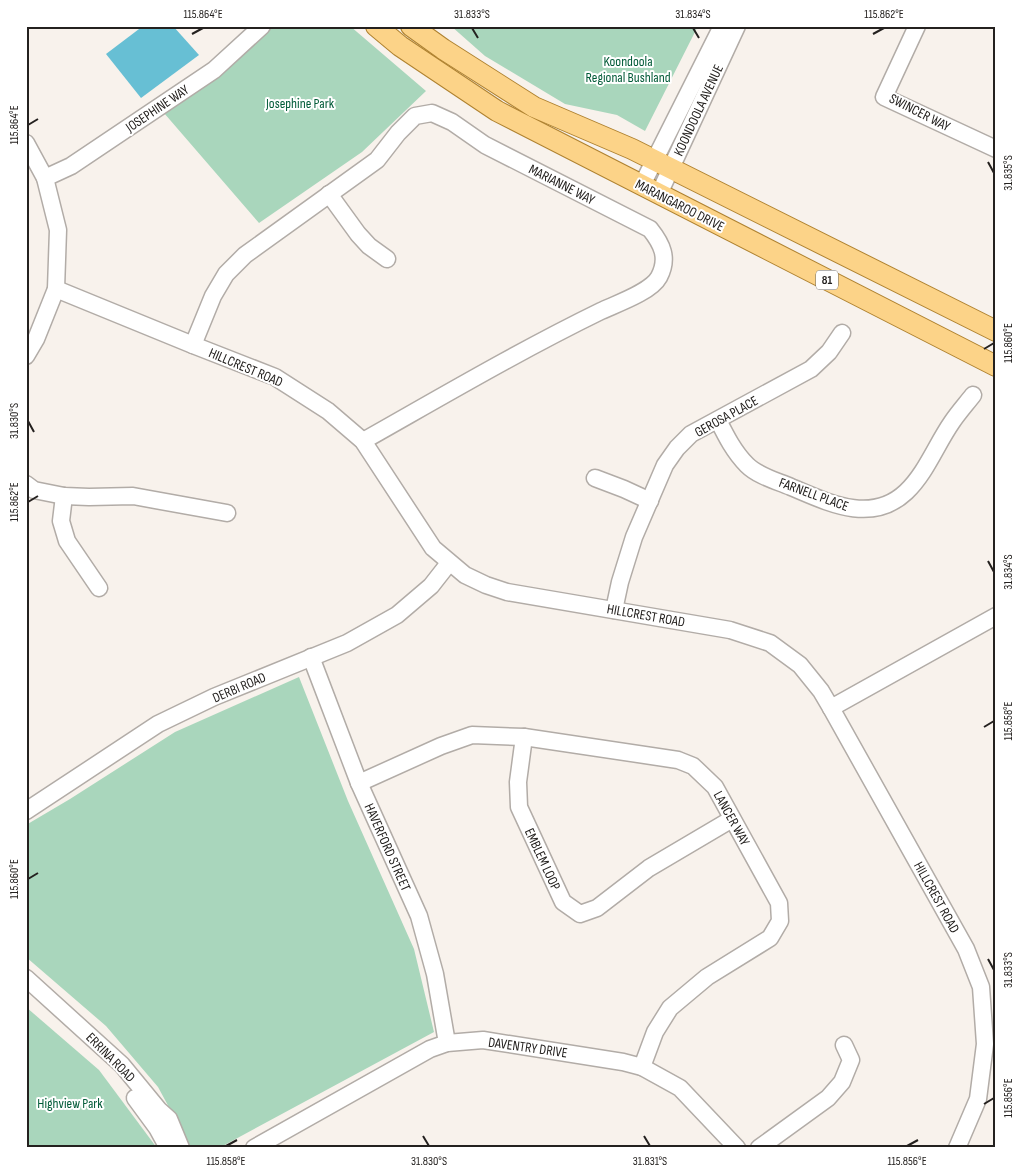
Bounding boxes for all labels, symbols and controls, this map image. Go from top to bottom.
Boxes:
text: 115.864°E [183,7,223,22]
text: 31.833°S [454,7,490,22]
text: 31.834°S [675,7,711,22]
text: 115.862°E [864,7,904,22]
park label: Koondoola Regional Bushland [585,53,671,86]
street label: KOONDOOLA AVENUE [670,62,727,159]
street label: JOSEPHINE WAY [122,81,192,136]
street label: SWINCER WAY [886,90,953,135]
park label: Josephine Park [265,95,335,112]
text: 115.864°E [7,105,22,145]
text: 31.835°S [1001,155,1016,191]
street label: MARIANNE WAY [526,161,598,208]
street label: MARANGAROO DRIVE [632,176,727,235]
road number: 81 [816,270,838,290]
text: 115.860°E [1001,323,1016,363]
street label: HILLCREST ROAD [206,344,286,391]
street label: GEROSA PLACE [692,392,761,441]
text: 31.830°S [7,403,22,439]
street label: FARNELL PLACE [777,474,851,515]
text: 115.862°E [7,482,22,522]
text: 31.834°S [1001,554,1016,590]
street label: HILLCREST ROAD [606,600,686,631]
street label: DERBI ROAD [210,669,269,706]
text: 115.858°E [1001,701,1016,741]
street label: LANCER WAY [710,788,754,849]
street label: HAVERFORD STREET [361,801,415,894]
street label: EMBLEM LOOP [521,825,564,893]
text: 115.860°E [7,859,22,899]
street label: HILLCREST ROAD [910,859,963,936]
text: 31.833°S [1001,952,1016,988]
street label: ERRINA ROAD [82,1029,139,1086]
street label: DAVENTRY DRIVE [487,1034,569,1061]
text: 115.856°E [1001,1078,1016,1118]
park label: Highview Park [37,1095,103,1112]
text: 115.858°E [206,1154,246,1169]
text: 31.830°S [411,1154,447,1169]
text: 31.831°S [633,1154,667,1169]
text: 115.856°E [887,1154,927,1169]

